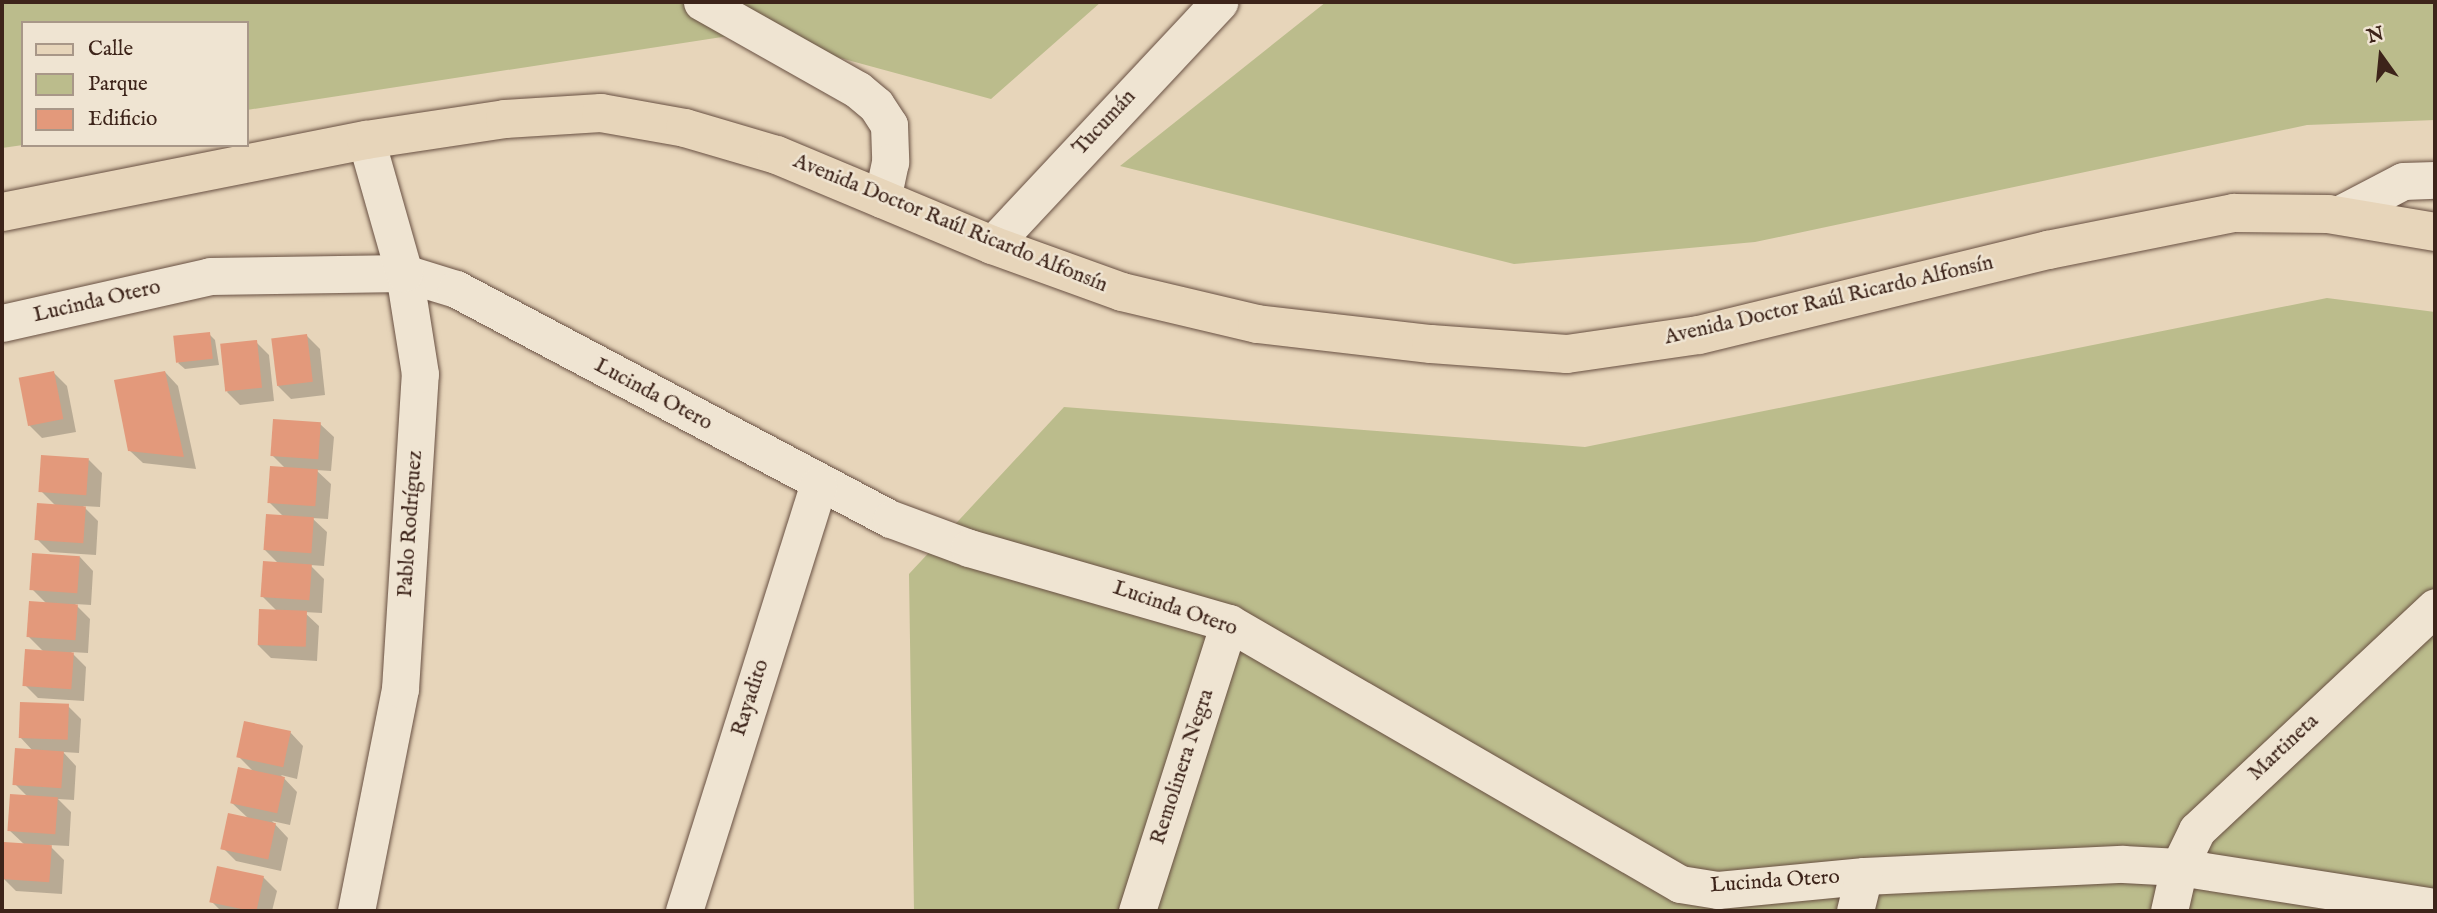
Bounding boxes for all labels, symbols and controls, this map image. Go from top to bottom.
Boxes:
legend [21,21,248,147]
north arrow [2346,21,2416,91]
text: N [2365,22,2387,49]
text: Calle [88,36,133,63]
text: Parque [88,71,148,98]
street label: Tucumán [1068,85,1142,161]
text: Edificio [88,106,157,133]
street label: Avenida Doctor Raúl Ricardo Alfonsín [789,149,1111,299]
street label: Avenida Doctor Raúl Ricardo Alfonsín [1662,251,1996,351]
street label: Lucinda Otero [31,275,163,329]
street label: Lucinda Otero [590,353,716,437]
street label: Pablo Rodríguez [393,450,429,598]
street label: Lucinda Otero [1110,576,1240,642]
street label: Rayadito [727,656,775,740]
street label: Remolinera Negra [1146,686,1220,848]
street label: Martineta [2244,709,2324,787]
street label: Lucinda Otero [1709,865,1841,899]

